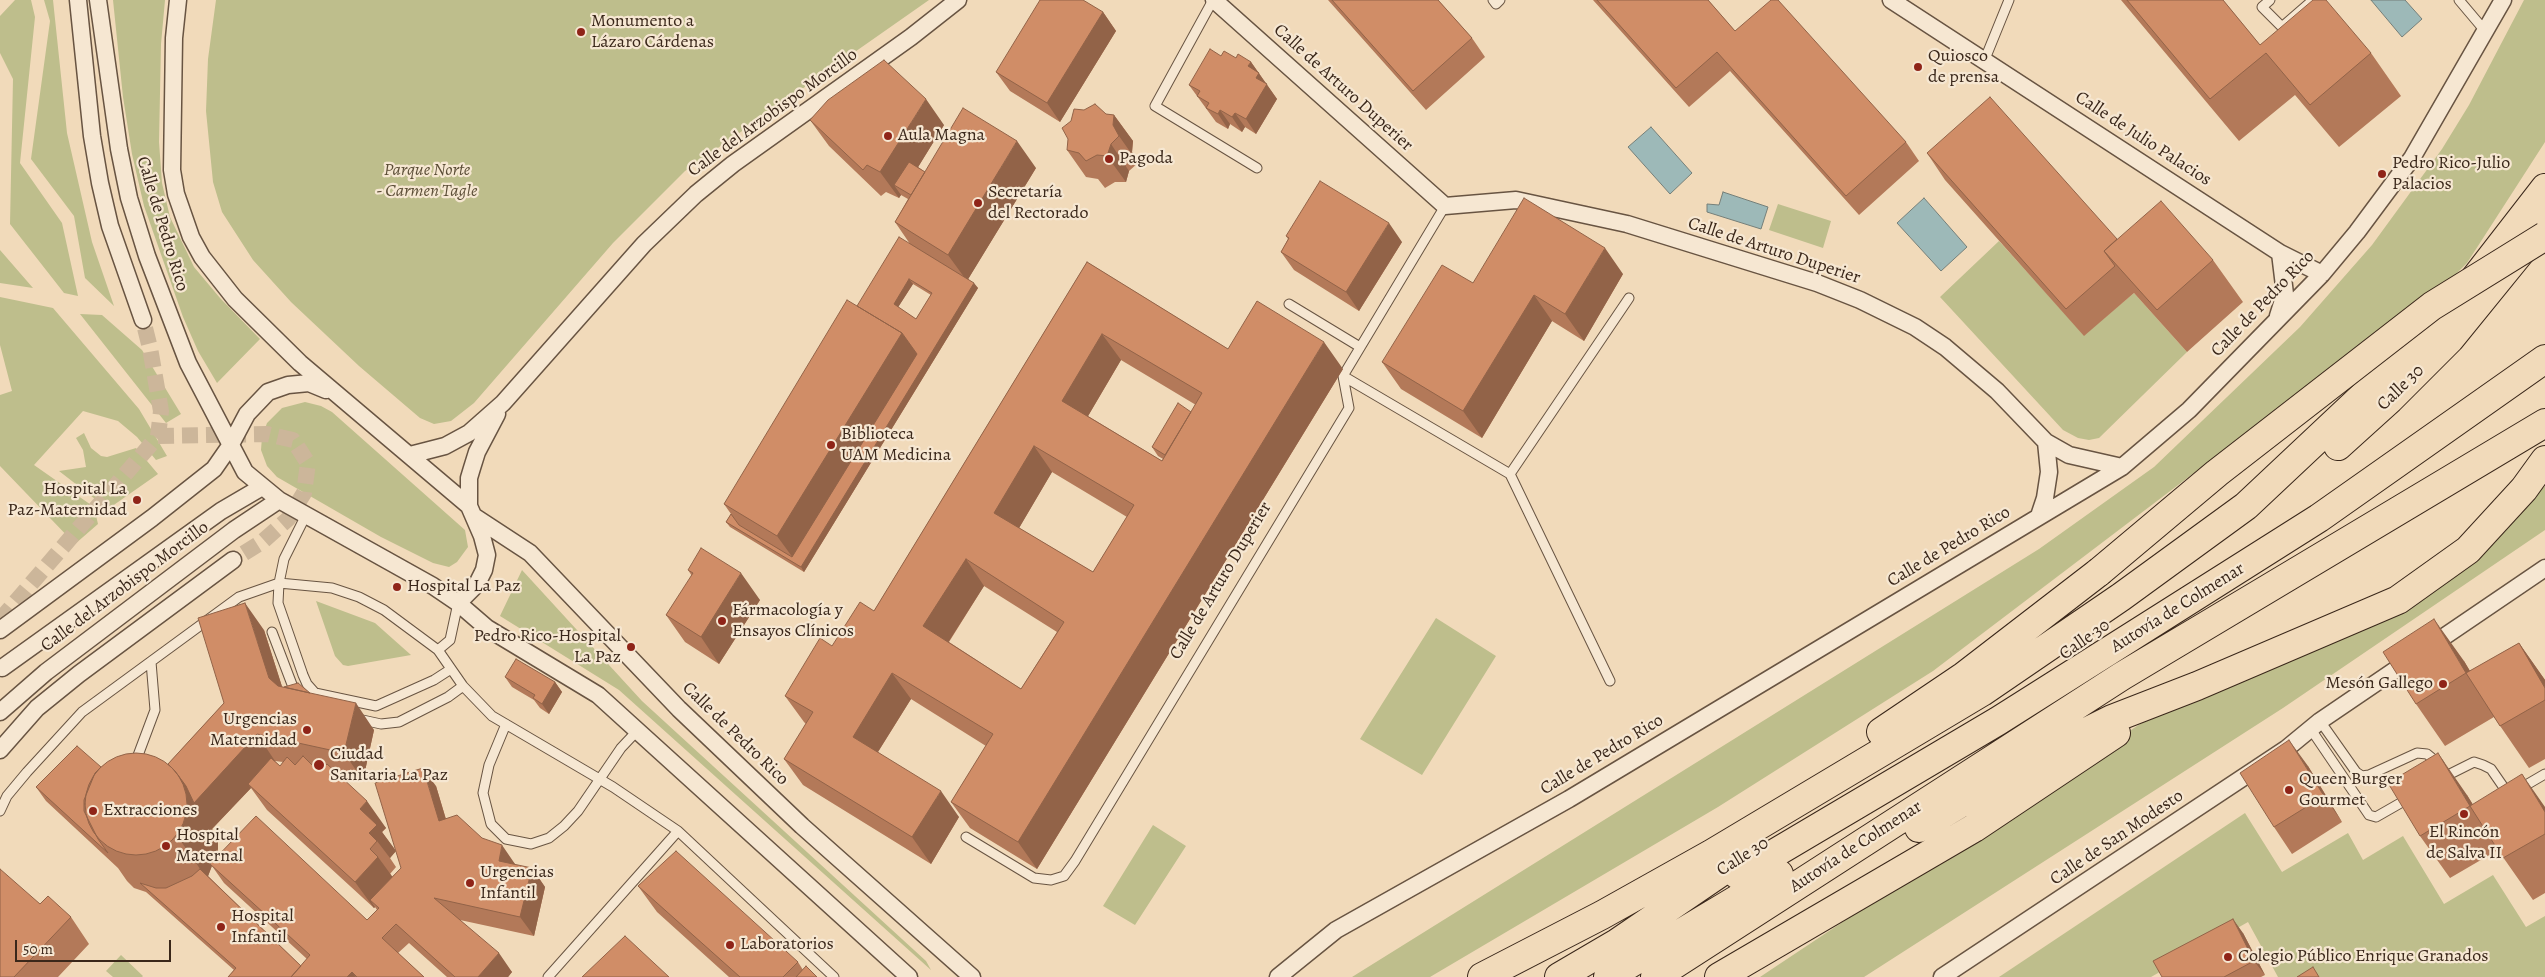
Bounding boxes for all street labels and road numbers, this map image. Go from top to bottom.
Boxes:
street label: Calle de Arturo Duperier [1269,20,1417,156]
street label: Calle del Arzobispo Morcillo [684,44,862,182]
street label: Calle de Julio Palacios [2071,87,2215,191]
street label: Calle de Pedro Rico [131,154,193,294]
street label: Calle de Arturo Duperier [1685,213,1863,289]
street label: Calle de Pedro Rico [2207,246,2319,362]
street label: Calle 30 [2373,360,2429,416]
street label: Calle de Arturo Duperier [1165,498,1277,664]
street label: Calle de Pedro Rico [1884,502,2014,592]
street label: Calle del Arzobispo Morcillo [37,517,213,657]
street label: Autovía de Colmenar [2107,558,2249,658]
street label: Calle 30 [2055,615,2115,665]
street label: Calle de Pedro Rico [677,678,793,790]
street label: Calle de Pedro Rico [1537,710,1667,800]
street label: Calle de San Modesto [2046,785,2188,891]
street label: Autovía de Colmenar [1786,796,1926,898]
street label: Calle 30 [1713,833,1773,881]

